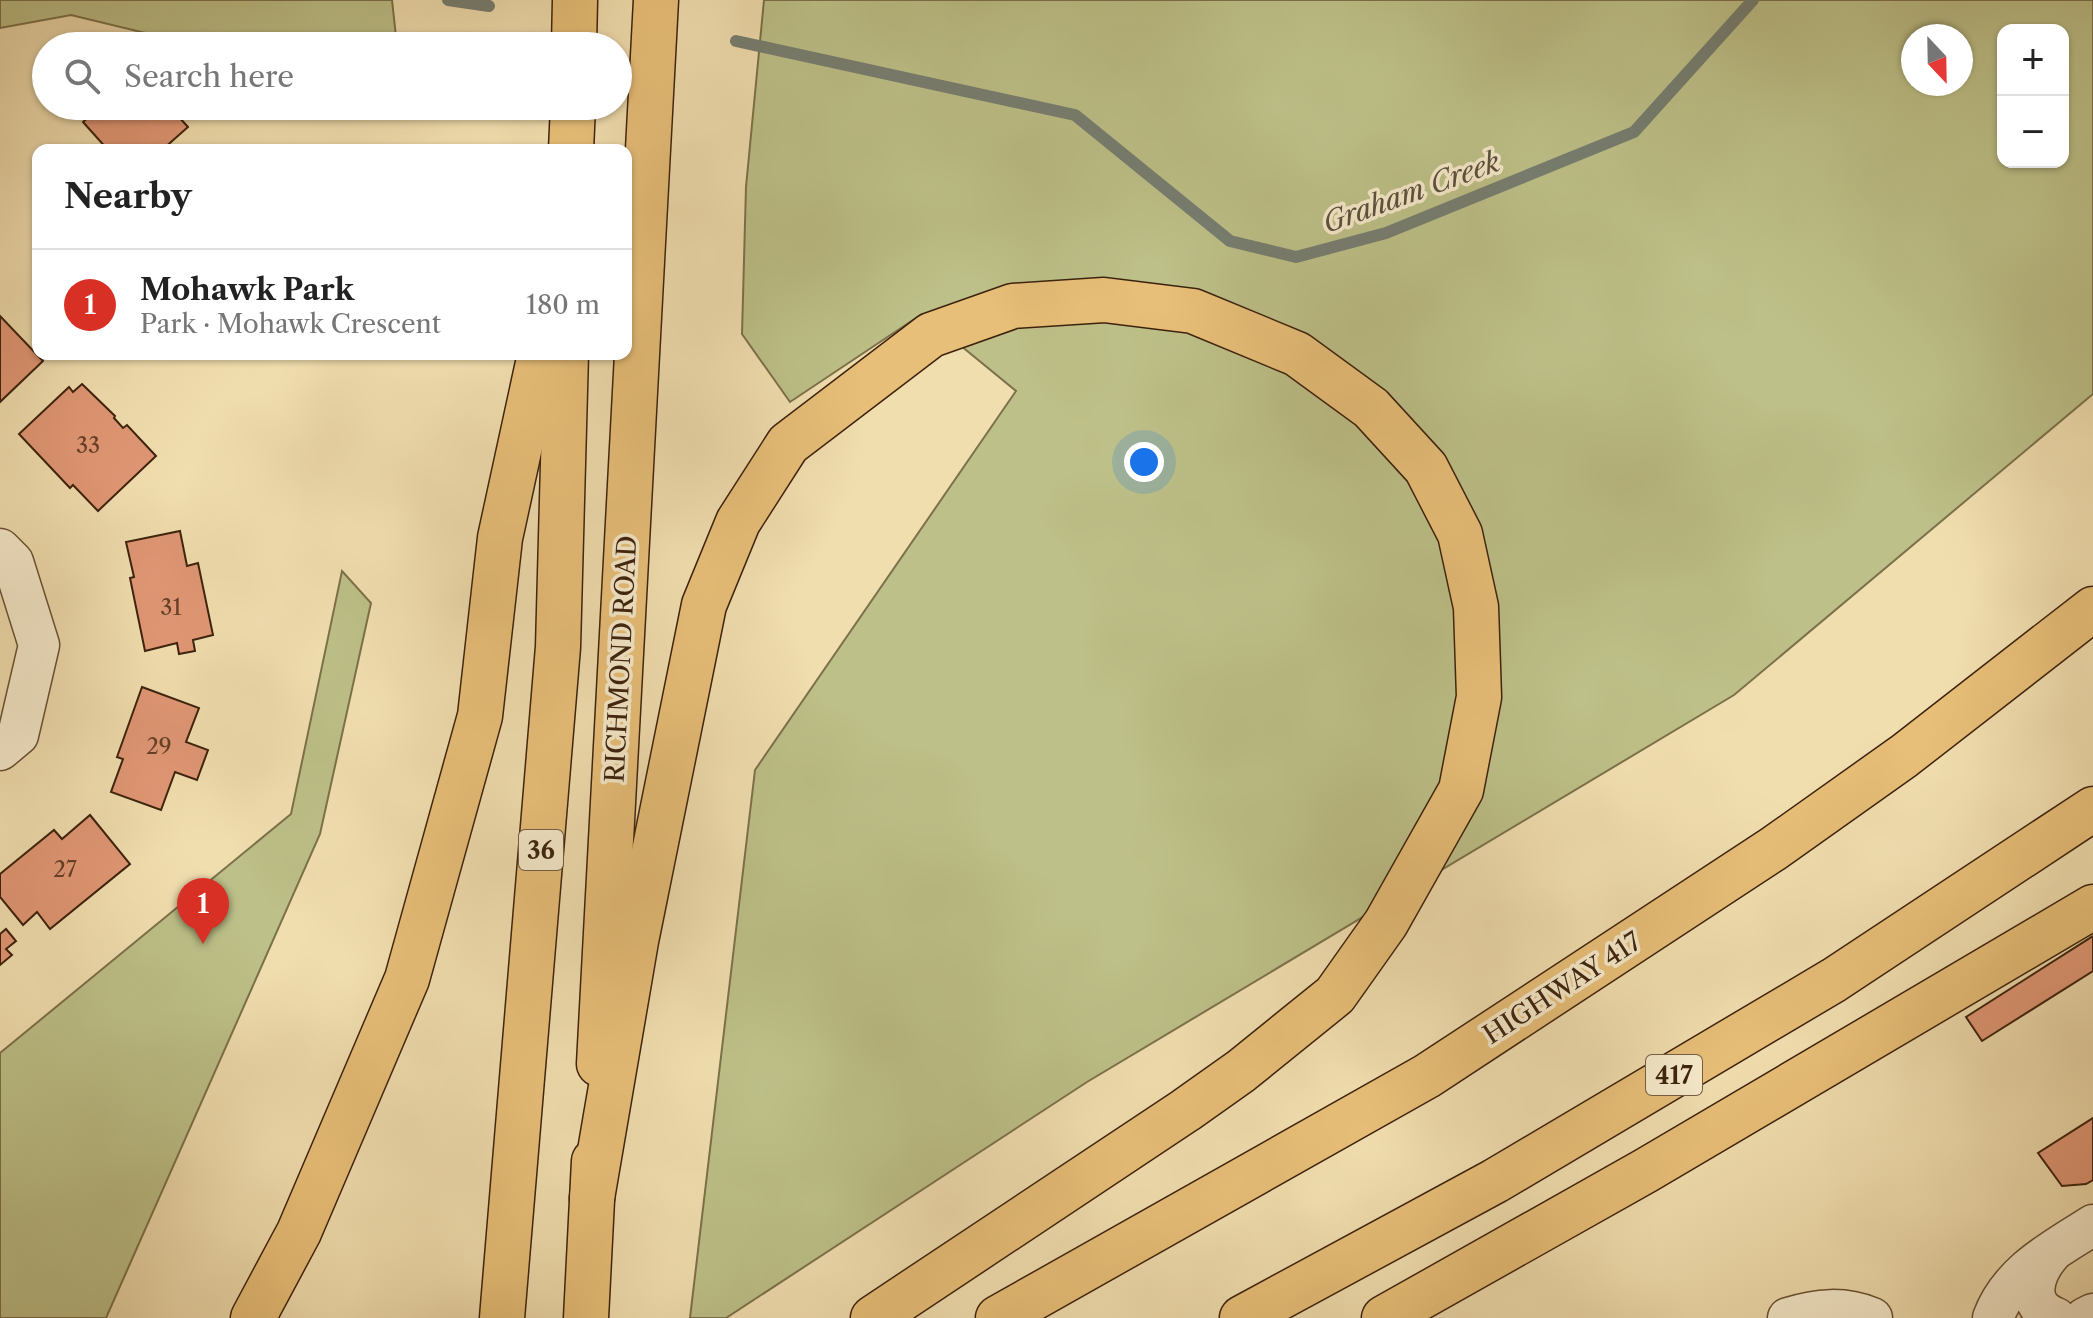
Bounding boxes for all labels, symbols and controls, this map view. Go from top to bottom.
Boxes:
north arrow [1901,24,1973,96]
map controls [1997,24,2069,168]
button: + [1997,24,2069,96]
search box [32,32,632,120]
icon: search [60,54,104,98]
text: Search here [124,58,294,95]
button: − [1997,96,2069,168]
water label: Graham Creek [1318,144,1505,240]
text: Nearby [64,175,192,217]
text: Mohawk Park [140,271,354,308]
text: 1 [84,289,96,321]
text: 180 m [526,289,600,321]
text: Park · Mohawk Crescent [140,308,441,340]
house number: 33 [76,432,100,459]
your location [1124,442,1164,482]
street label: RICHMOND ROAD [599,535,643,783]
house number: 31 [160,594,182,621]
house number: 29 [146,733,172,760]
road number: 36 [519,830,563,870]
house number: 27 [53,856,77,883]
pin: 1 [177,878,229,944]
street label: HIGHWAY 417 [1477,925,1647,1051]
road number: 417 [1646,1055,1702,1095]

